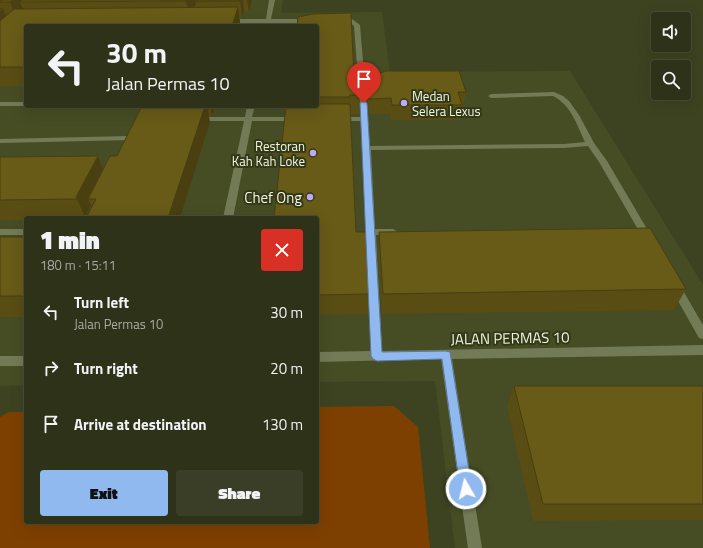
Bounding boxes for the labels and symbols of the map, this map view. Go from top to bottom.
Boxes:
pin [347,62,381,103]
place label: Medan Selera Lexus [412,86,481,121]
marker: Medan Selera Lexus [399,98,409,108]
place label: Restoran Kah Kah Loke [232,136,305,171]
marker: Restoran Kah Kah Loke [308,148,318,158]
place label: Chef Ong [244,186,302,209]
marker: Chef Ong [305,192,315,202]
street label: JALAN PERMAS 10 [450,325,570,351]
position arrow [445,468,487,510]

